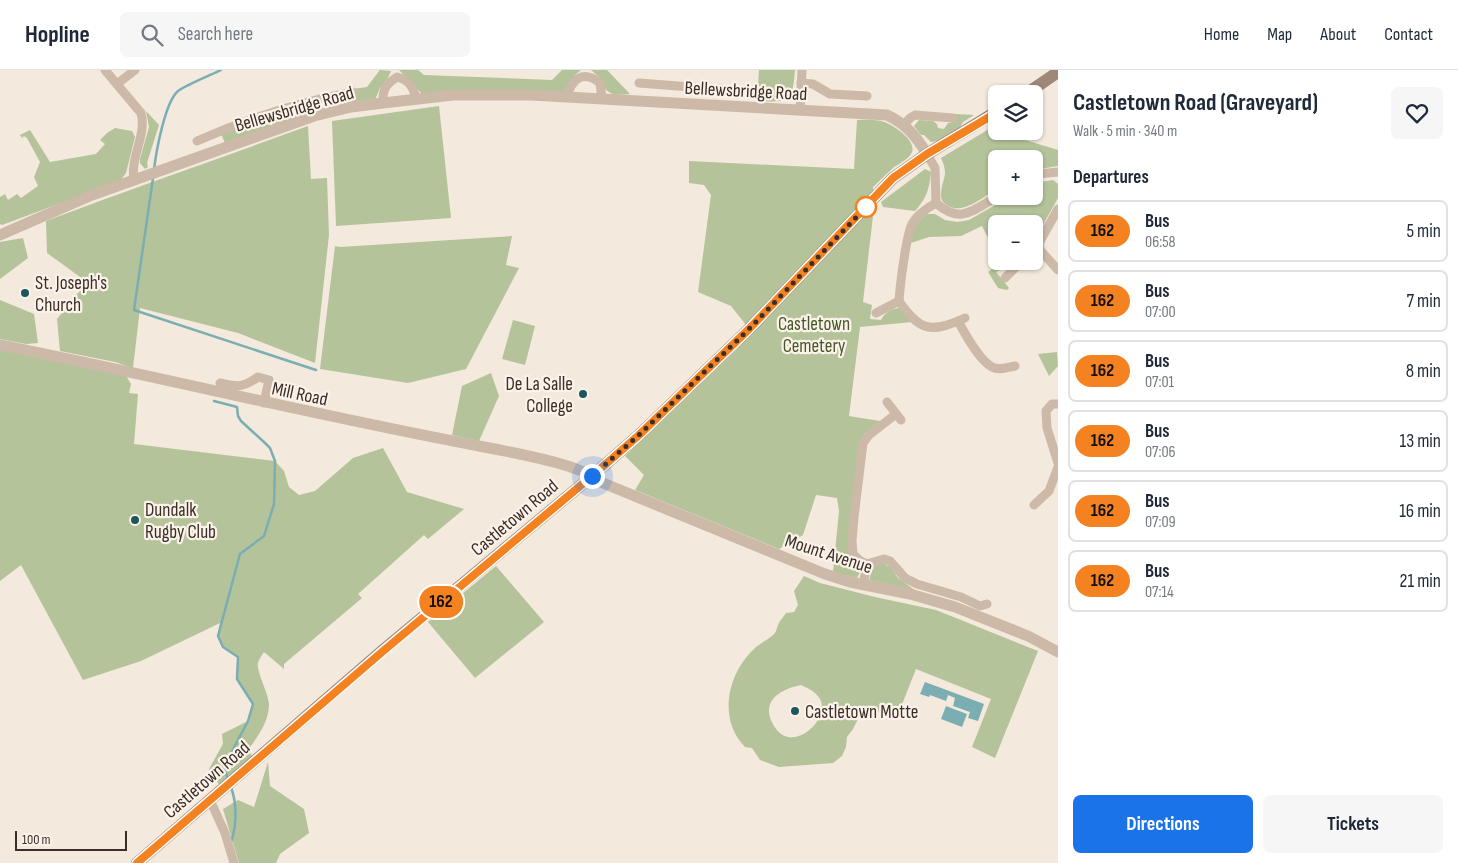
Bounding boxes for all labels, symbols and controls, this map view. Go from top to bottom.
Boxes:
search box [120,12,470,57]
text: Hopline [25,20,90,49]
icon: search [138,21,166,49]
text: Search here [178,23,253,46]
text: Home [1204,24,1239,45]
text: Map [1267,24,1292,45]
text: About [1320,24,1356,45]
text: Contact [1384,24,1433,45]
street label: Bellewsbridge Road [684,77,808,106]
street label: Bellewsbridge Road [232,81,357,137]
map controls [988,85,1043,270]
button: layers [988,85,1043,140]
button: heart [1391,87,1443,139]
text: Castletown Road (Graveyard) [1073,88,1318,117]
text: Walk · 5 min · 340 m [1073,122,1177,141]
button: + [988,150,1043,205]
text: Departures [1073,166,1149,189]
unlabelled marker [855,196,877,218]
text: Bus [1145,210,1170,233]
button: − [988,215,1043,270]
text: 162 [1091,220,1114,241]
text: 5 min [1406,220,1441,243]
text: 06:58 [1145,233,1176,252]
place label: St. Joseph's Church [35,272,107,317]
text: Bus [1145,280,1170,303]
marker: St. Joseph's Church [19,287,31,299]
text: 162 [1091,290,1114,311]
text: 7 min [1407,290,1441,313]
text: 07:00 [1145,303,1176,322]
park label: Castletown Cemetery [778,313,850,358]
text: Bus [1145,350,1170,373]
text: 162 [1091,360,1114,381]
text: 8 min [1406,360,1441,383]
place label: De La Salle College [505,373,573,418]
text: 07:01 [1145,373,1174,392]
street label: Mill Road [270,377,330,412]
marker: De La Salle College [577,388,589,400]
text: Bus [1145,420,1170,443]
text: 162 [1091,430,1114,451]
text: 13 min [1400,430,1441,453]
text: 07:06 [1145,443,1176,462]
your location [580,464,605,489]
street label: Castletown Road [467,475,563,561]
text: Bus [1145,490,1170,513]
place label: Dundalk Rugby Club [145,499,216,544]
text: 162 [1091,500,1114,521]
text: 16 min [1399,500,1441,523]
text: 07:09 [1145,513,1176,532]
marker: Dundalk Rugby Club [129,514,141,526]
street label: Mount Avenue [782,529,875,579]
text: Bus [1145,560,1170,583]
text: 162 [1091,570,1114,591]
text: 21 min [1400,570,1441,593]
text: 07:14 [1145,583,1174,602]
line badge: 162 [412,586,470,618]
text: 162 [429,591,453,612]
place label: Castletown Motte [805,701,918,724]
marker: Castletown Motte [789,705,801,717]
street label: Castletown Road [159,736,255,824]
button: Directions [1073,795,1253,853]
button: Tickets [1263,795,1443,853]
scale bar [15,828,128,851]
text: 100 m [22,831,51,848]

